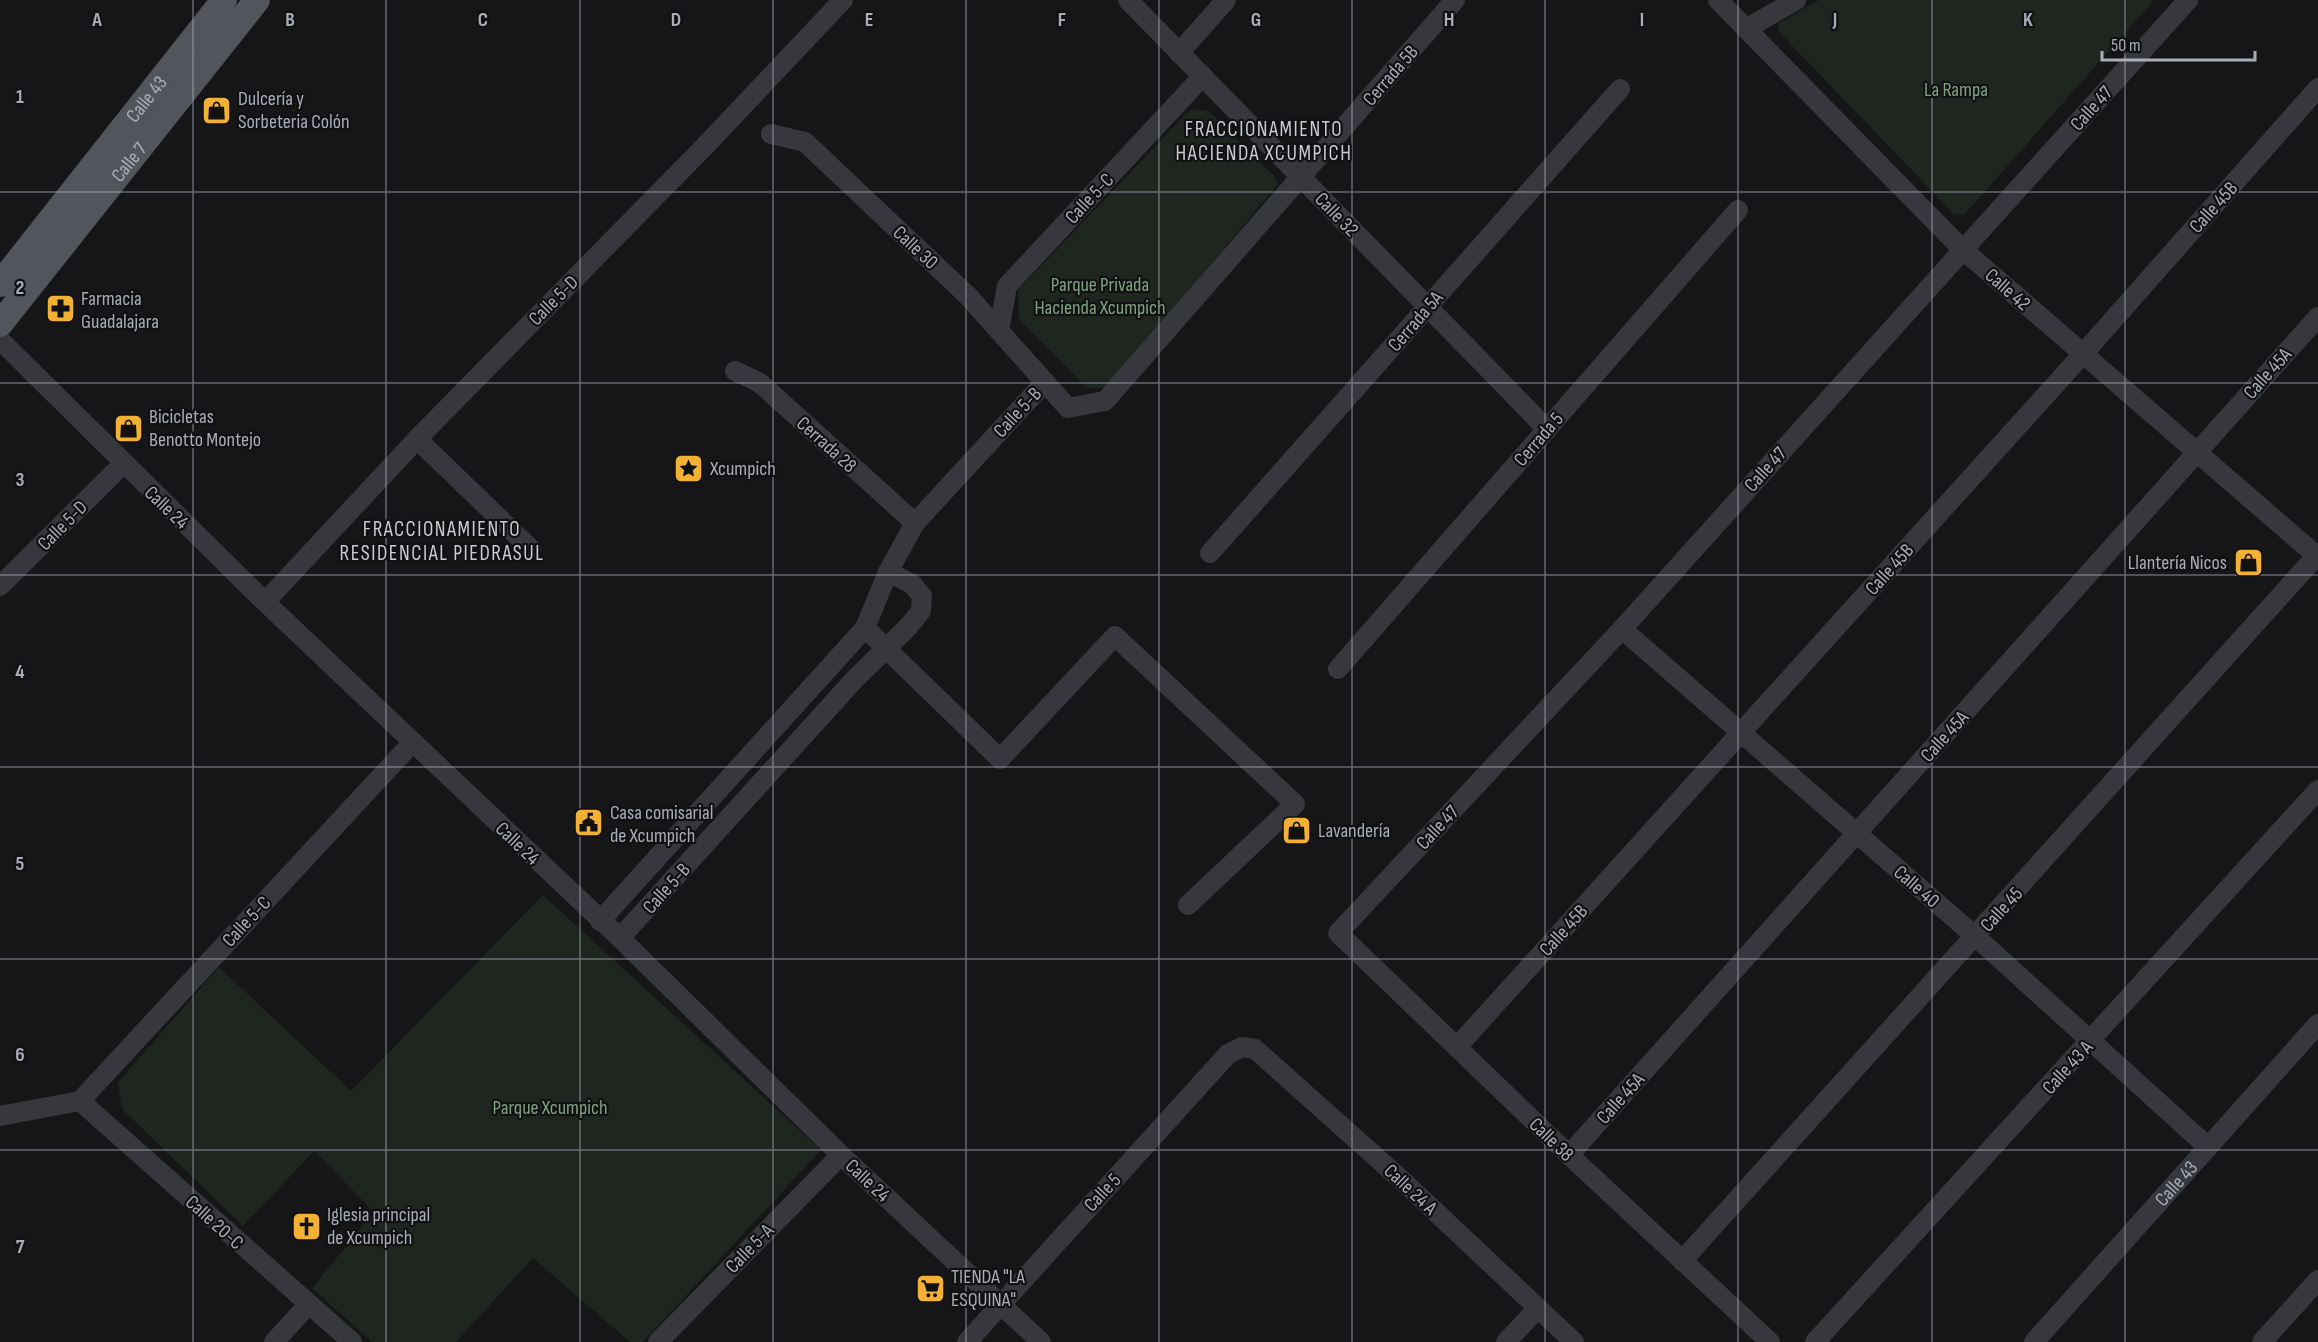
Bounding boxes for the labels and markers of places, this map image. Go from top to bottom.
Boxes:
place label: Dulcería y Sorbeteria Colón [238,87,350,134]
shop icon: Dulcería y Sorbeteria Colón [201,94,233,126]
place label: Farmacia Guadalajara [81,287,159,334]
pharmacy icon: Farmacia Guadalajara [44,293,76,325]
place label: Bicicletas Benotto Montejo [149,405,261,452]
shop icon: Bicicletas Benotto Montejo [112,412,144,444]
place icon: Xcumpich [673,452,705,484]
place label: Xcumpich [709,457,776,481]
shop icon: Llantería Nicos [2232,546,2264,578]
place label: Llantería Nicos [2128,551,2227,575]
place label: Casa comisarial de Xcumpich [610,801,714,848]
public building icon: Casa comisarial de Xcumpich [573,807,605,839]
shop icon: Lavandería [1281,814,1313,846]
place label: Lavandería [1318,819,1390,843]
place label: Iglesia principal de Xcumpich [327,1203,430,1250]
church icon: Iglesia principal de Xcumpich [290,1210,322,1242]
place label: TIENDA "LA ESQUINA" [951,1265,1025,1312]
supermarket icon: TIENDA "LA ESQUINA" [914,1272,946,1304]

